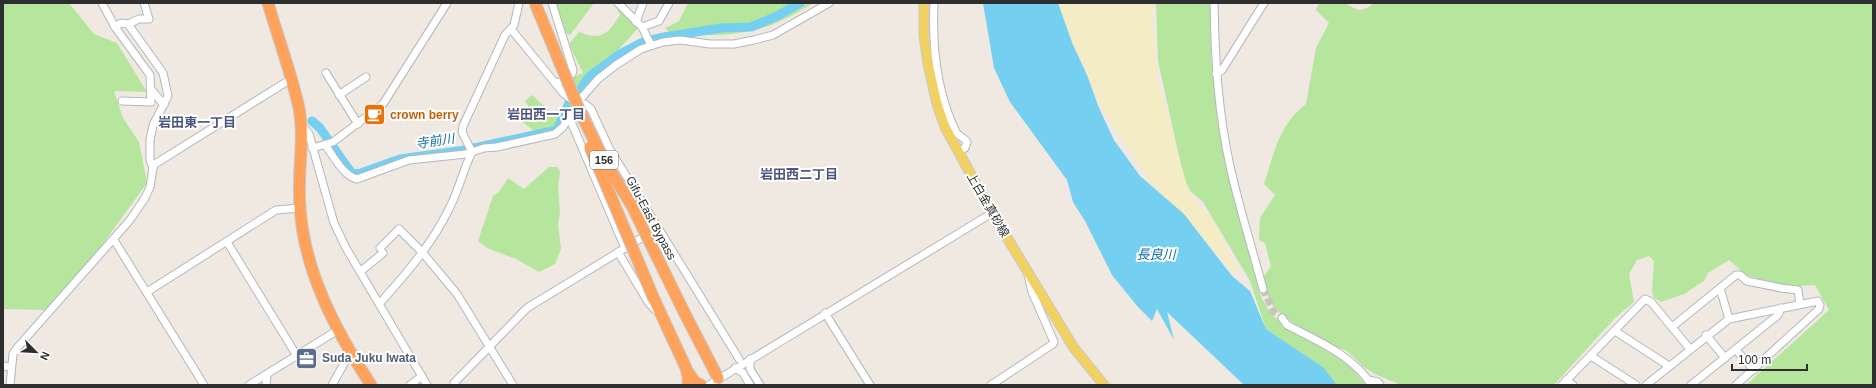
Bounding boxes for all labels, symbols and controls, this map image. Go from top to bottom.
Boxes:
cafe icon: crown berry [361,102,387,128]
district label: 岩田西一丁目 [507,107,585,122]
place label: crown berry [390,108,459,122]
district label: 岩田東一丁目 [158,115,236,130]
water label: 寺前川 [415,131,457,151]
road number: 156 [590,151,618,169]
district label: 岩田西二丁目 [760,167,838,182]
street label: 上白金真砂線 [964,170,1012,240]
street label: Gifu-East Bypass [623,174,679,262]
water label: 長良川 [1136,247,1177,262]
north arrow [16,332,56,372]
office icon: Suda Juku Iwata [294,345,320,371]
scale bar [1732,346,1807,372]
text: N [38,350,52,362]
place label: Suda Juku Iwata [322,351,416,365]
text: 100 m [1738,353,1771,367]

